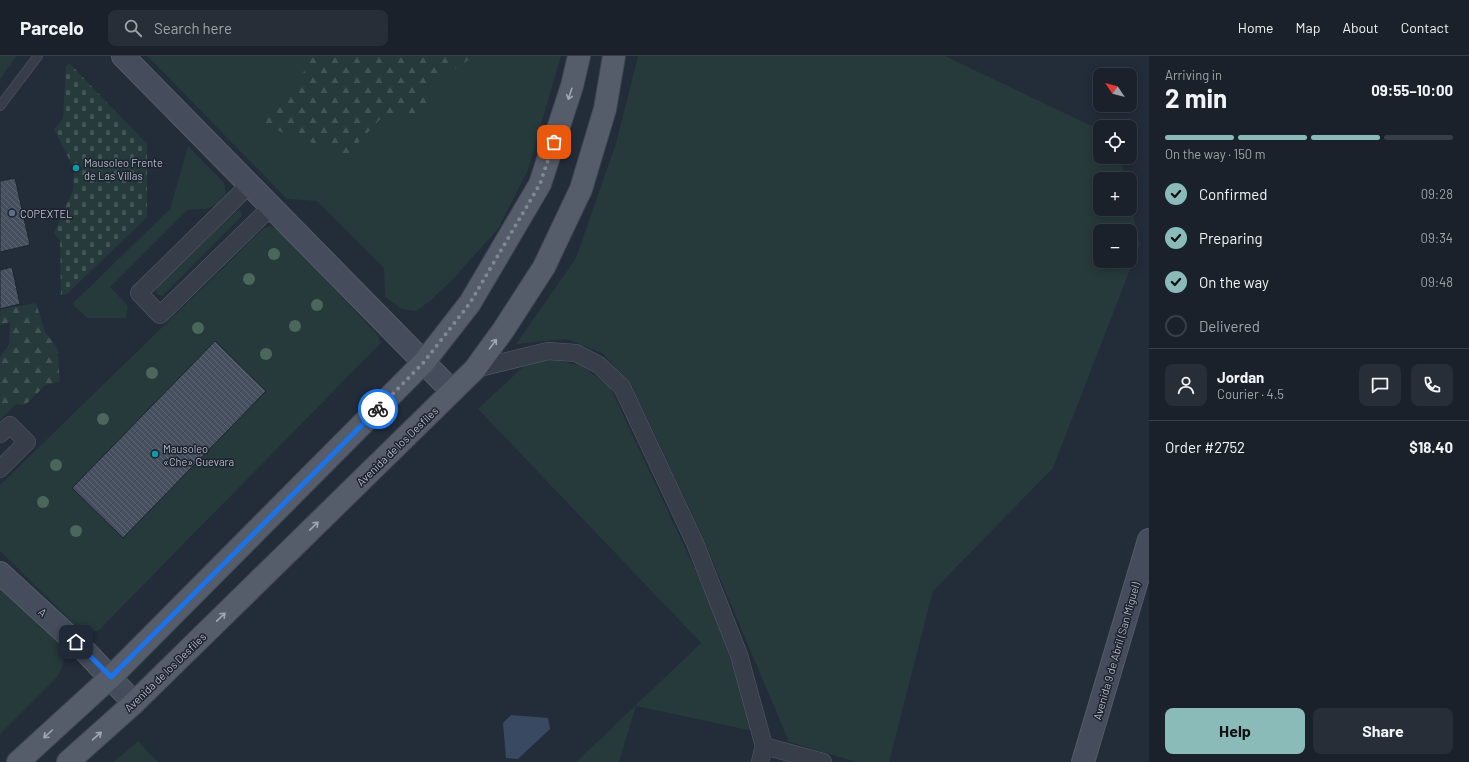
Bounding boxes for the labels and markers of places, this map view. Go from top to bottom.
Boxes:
pin [537,125,571,159]
place label: Mausoleo Frente de Las Villas [84,156,163,182]
marker: Mausoleo Frente de Las Villas [71,163,81,173]
place label: COPEXTEL [20,207,72,220]
marker: COPEXTEL [7,208,17,218]
place label: Mausoleo «Che» Guevara [163,442,234,468]
marker: Mausoleo «Che» Guevara [150,449,160,459]
pin [59,625,93,659]

